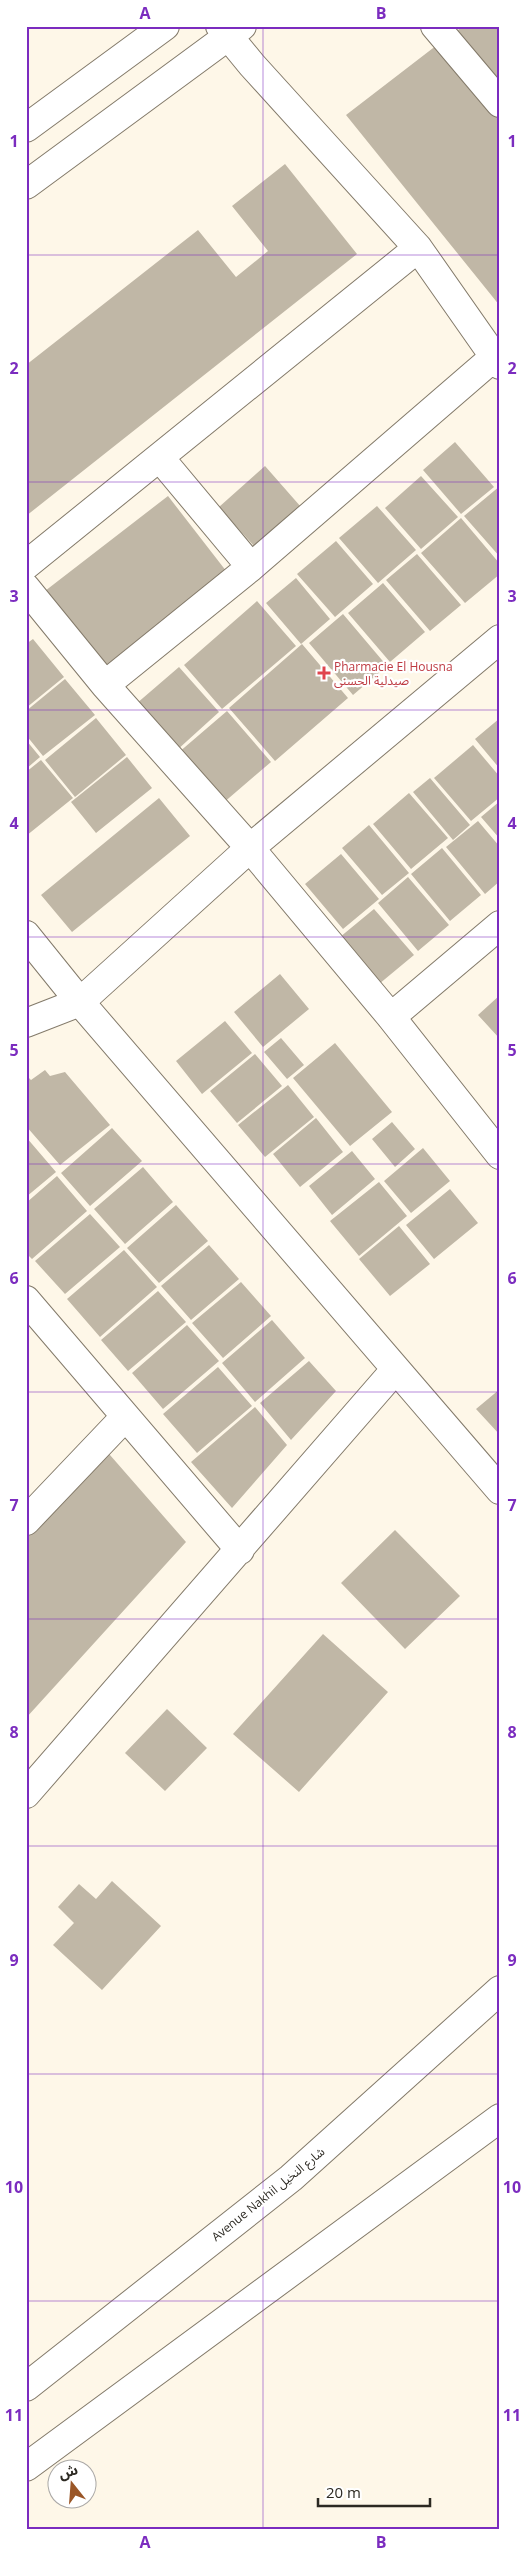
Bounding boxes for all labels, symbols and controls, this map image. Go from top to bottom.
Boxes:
text: A [139,2,151,24]
text: B [376,2,386,24]
text: 1 [9,130,19,152]
text: 1 [507,130,517,152]
text: 2 [9,357,19,379]
text: 2 [507,357,517,379]
text: 3 [9,585,19,607]
text: 3 [507,585,517,607]
place label: Pharmacie El Housna صيدلية الحسنى [334,658,453,689]
marker: Pharmacie El Housna صيدلية الحسنى [318,667,330,679]
text: 4 [9,812,19,834]
text: 4 [507,812,517,834]
text: 5 [9,1039,19,1061]
text: 5 [507,1039,517,1061]
text: 6 [9,1267,19,1289]
text: 6 [507,1267,517,1289]
text: 7 [9,1494,19,1516]
text: 7 [507,1494,517,1516]
text: 8 [9,1721,19,1743]
text: 8 [507,1721,517,1743]
text: 9 [9,1949,19,1971]
text: 9 [507,1949,517,1971]
street label: Avenue Nakhil شارع النخيل [208,2143,329,2246]
text: 10 [5,2176,23,2198]
text: 10 [503,2176,521,2198]
text: 11 [5,2404,23,2426]
text: 11 [503,2404,521,2426]
north arrow [48,2458,98,2508]
text: ش [56,2459,80,2483]
scale bar [318,2476,431,2508]
text: 20 m [326,2482,361,2502]
text: A [139,2531,151,2553]
text: B [376,2531,386,2553]

